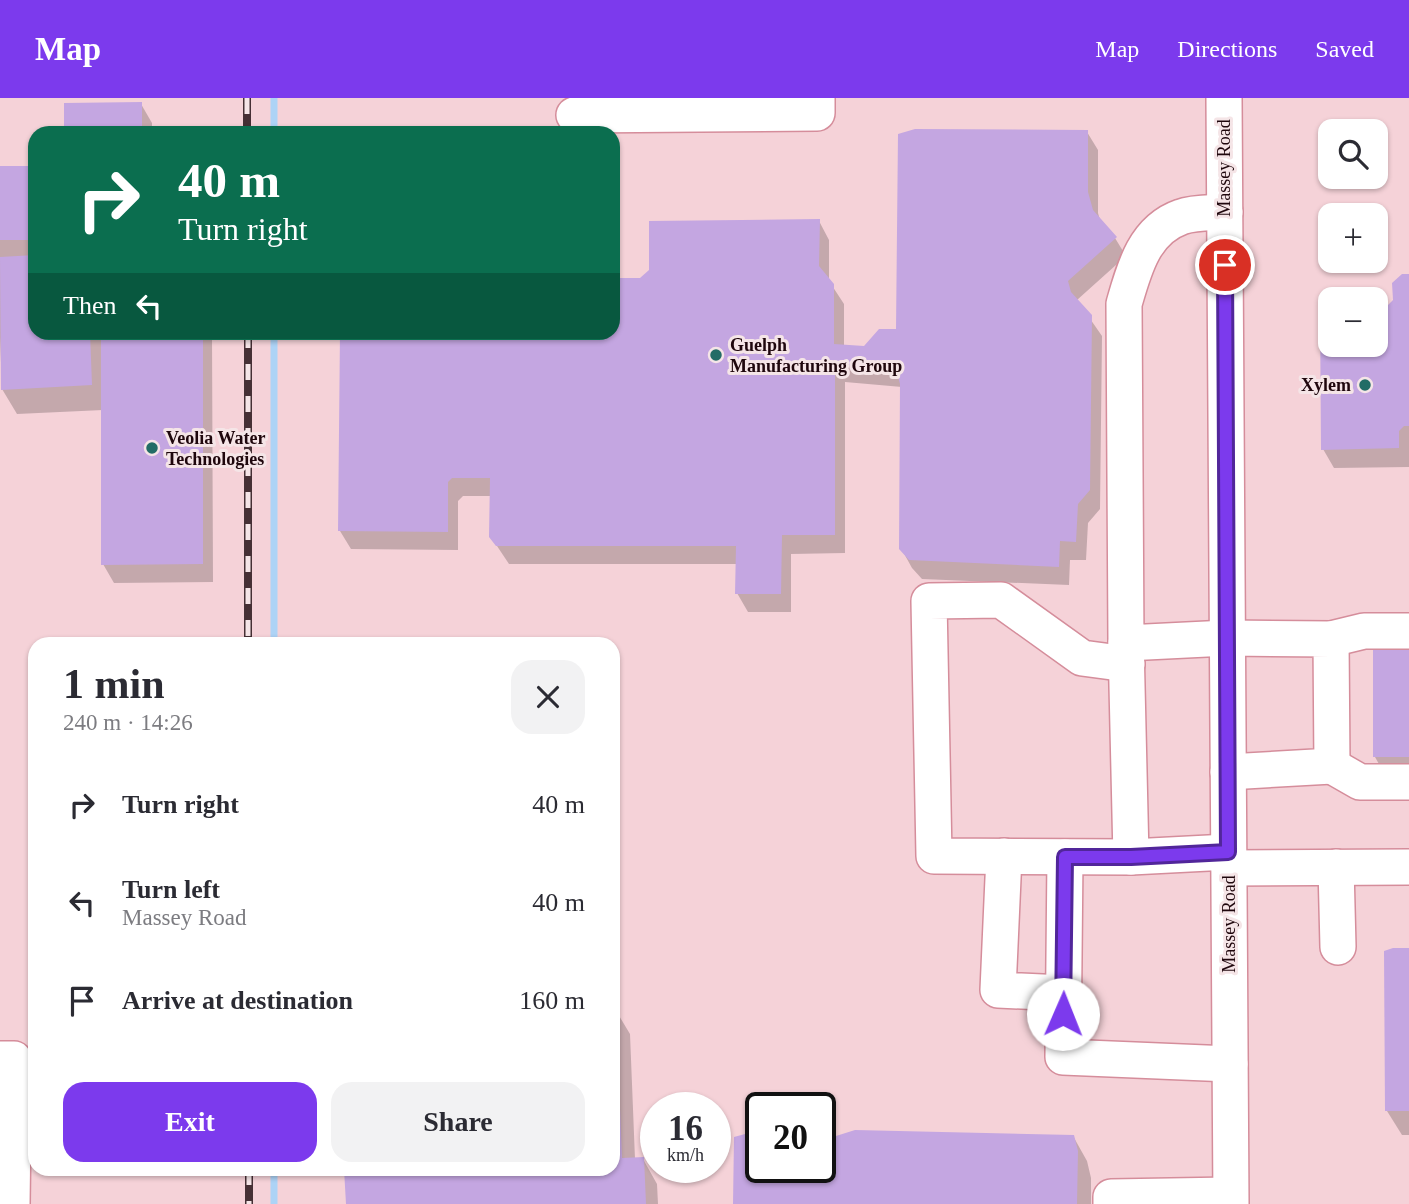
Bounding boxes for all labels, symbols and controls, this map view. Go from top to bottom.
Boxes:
text: Map [35,31,101,67]
text: Map [1095,36,1139,62]
text: Directions [1177,36,1277,62]
text: Saved [1315,36,1374,62]
street label: Massey Road [1214,119,1234,217]
map controls [1318,119,1388,357]
button: search [1318,119,1388,189]
text: 40 m [178,153,280,208]
icon: right [63,154,154,245]
button: + [1318,203,1388,273]
text: Turn right [178,211,308,247]
pin [1195,235,1255,295]
icon: arrive [1206,246,1244,284]
icon: left [130,287,168,325]
button: − [1318,287,1388,357]
text: Then [63,291,116,320]
place label: Guelph Manufacturing Group [730,335,902,376]
marker: Guelph Manufacturing Group [708,347,724,363]
place label: Xylem [1301,375,1351,395]
marker: Xylem [1357,377,1373,393]
place label: Veolia Water Technologies [166,428,266,469]
marker: Veolia Water Technologies [144,440,160,456]
button: close [511,660,585,734]
text: 1 min [63,661,165,707]
text: 240 m · 14:26 [63,710,193,735]
icon: right [63,786,101,824]
text: Turn right [122,790,239,819]
text: 40 m [532,790,585,819]
text: Turn left [122,875,220,904]
street label: Massey Road [1219,875,1239,973]
icon: left [63,884,101,922]
text: 40 m [532,888,585,917]
text: Massey Road [122,905,247,930]
position arrow [1026,977,1100,1051]
icon: arrive [63,982,101,1020]
text: Arrive at destination [122,986,353,1015]
text: 160 m [519,986,585,1015]
button: Exit [63,1082,317,1162]
button: Share [331,1082,585,1162]
speed limit sign: 20 [745,1092,836,1183]
text: 16 [668,1109,703,1148]
text: km/h [667,1145,704,1165]

